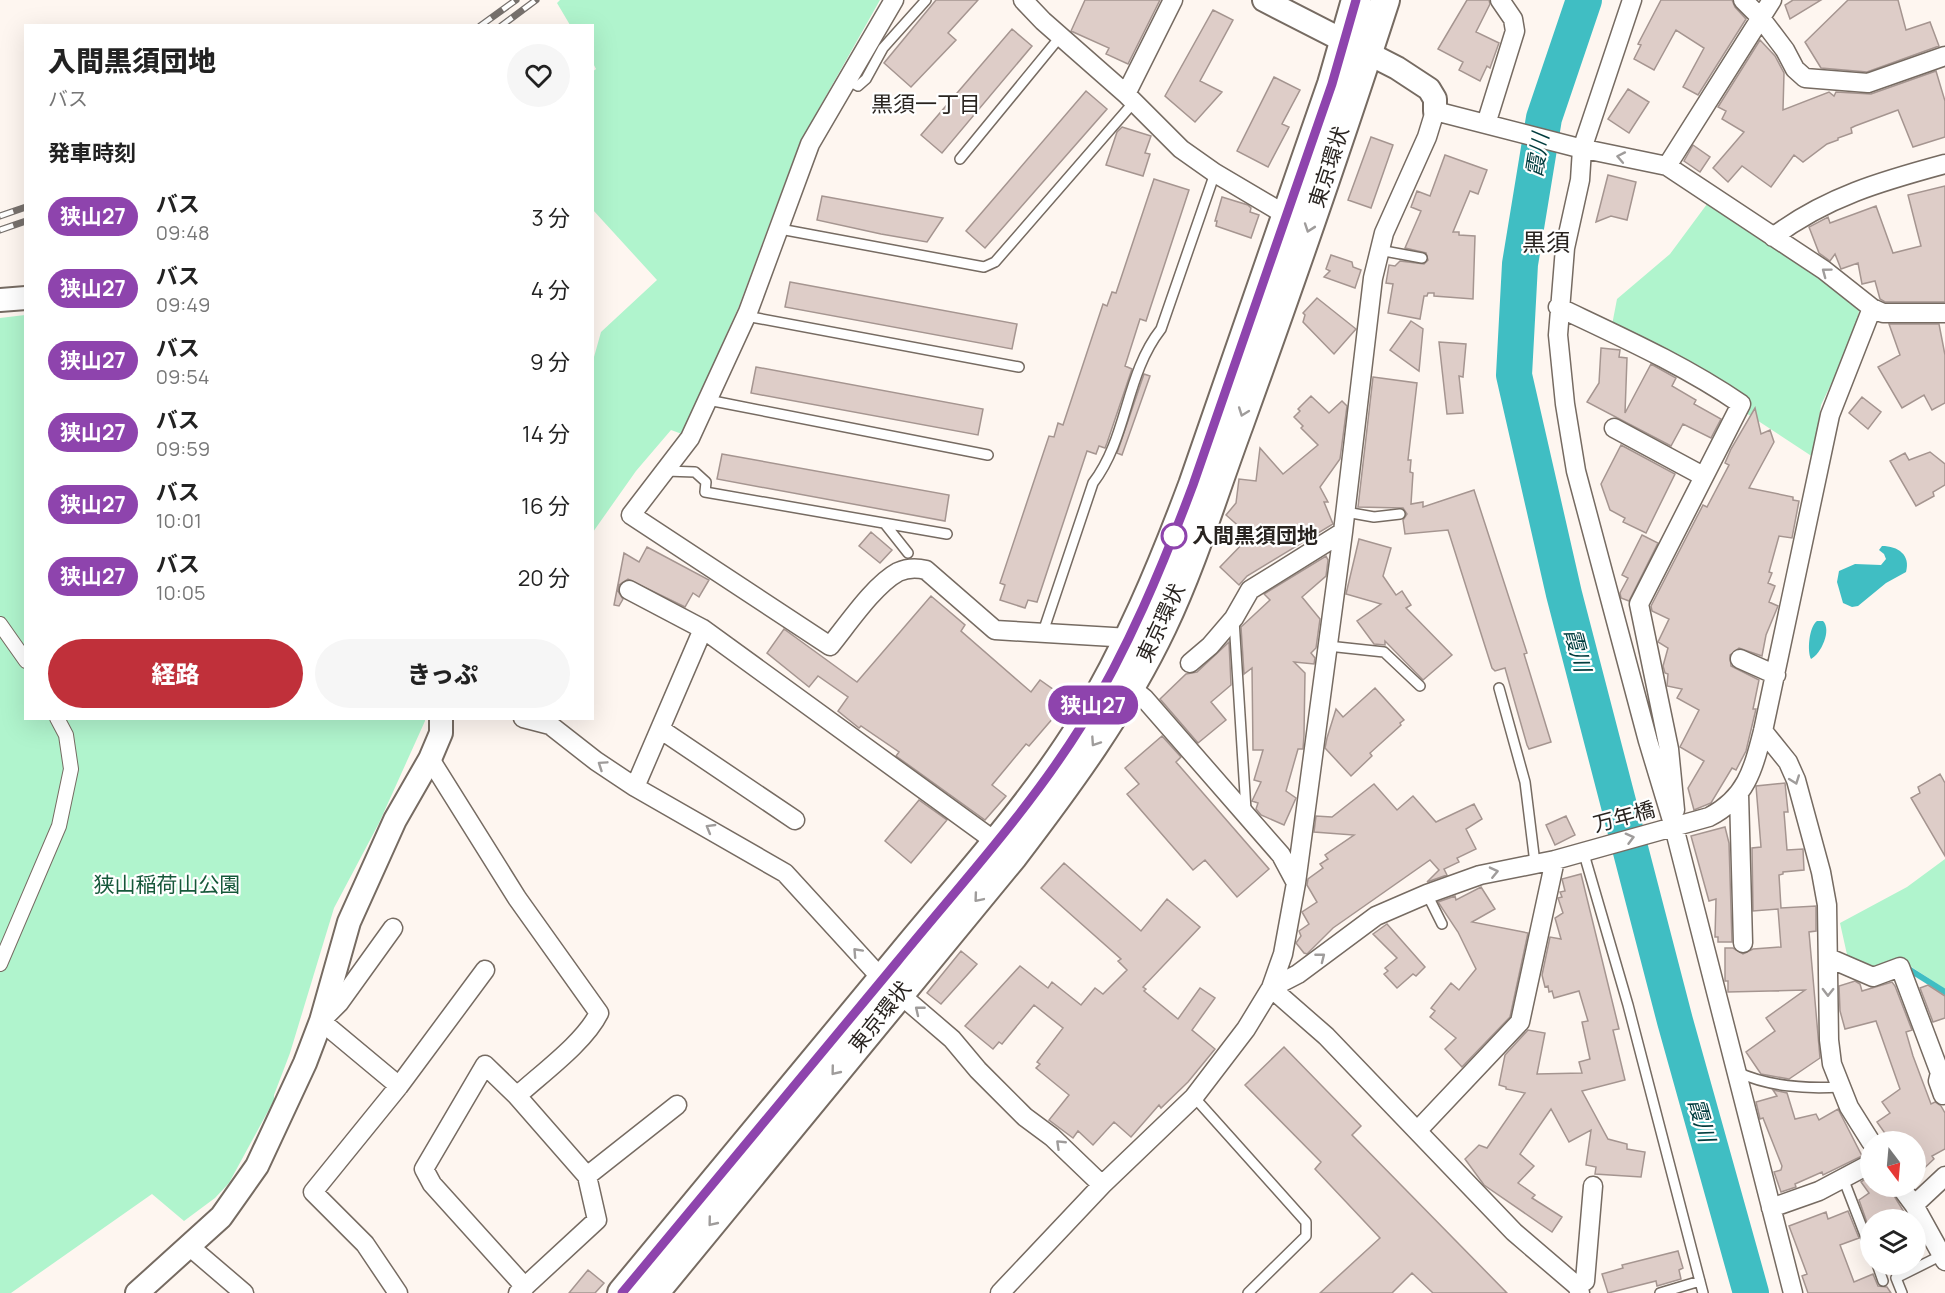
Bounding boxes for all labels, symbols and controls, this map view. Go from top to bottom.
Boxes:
text: 入間黒須団地 [48,41,216,79]
button: heart [507,44,570,107]
text: バス [48,85,88,112]
district label: 黒須一丁目 [871,89,981,119]
street label: 東京環状 [1302,122,1354,211]
water label: 霞川 [1519,129,1556,179]
text: 発車時刻 [48,138,136,168]
one-way arrow [1617,151,1627,164]
text: バス [156,189,200,219]
text: 狭山27 [60,202,126,230]
text: 3 分 [531,203,570,233]
text: 09:48 [156,219,210,246]
one-way arrow [1303,222,1316,233]
district label: 黒須 [1522,225,1570,258]
text: バス [156,261,200,291]
one-way arrow [1822,268,1833,279]
text: 狭山27 [60,274,126,302]
text: 4 分 [531,275,570,305]
text: 09:49 [156,291,210,318]
text: バス [156,333,200,363]
text: 狭山27 [60,346,126,374]
text: 9 分 [530,347,570,377]
text: 09:54 [156,363,210,390]
text: バス [156,405,200,435]
one-way arrow [1238,406,1251,417]
text: 狭山27 [60,418,126,446]
text: 14 分 [522,419,570,449]
text: 09:59 [156,435,210,462]
text: バス [156,477,200,507]
text: 狭山27 [60,490,126,518]
text: 16 分 [521,491,570,521]
text: 10:01 [156,507,202,534]
place label: 入間黒須団地 [1192,521,1318,549]
marker: 入間黒須団地 [1161,523,1187,549]
text: バス [156,549,200,579]
text: 狭山27 [60,562,126,590]
text: 20 分 [518,563,570,593]
text: 10:05 [156,579,205,606]
street label: 東京環状 [1130,579,1191,667]
water label: 霞川 [1558,625,1599,677]
button: 経路 [48,639,303,708]
button: きっぷ [315,639,570,708]
line badge: 狭山27 [1051,686,1135,724]
text: 狭山27 [1060,691,1126,719]
one-way arrow [1091,736,1103,746]
one-way arrow [597,761,608,772]
one-way arrow [1788,774,1801,785]
street label: 万年橋 [1590,794,1658,838]
one-way arrow [705,824,716,835]
one-way arrow [1624,833,1634,846]
one-way arrow [1489,866,1499,879]
park label: 狭山稲荷山公園 [94,870,241,898]
one-way arrow [974,891,985,902]
one-way arrow [853,948,864,959]
one-way arrow [1314,954,1325,965]
street label: 東京環状 [842,975,917,1058]
one-way arrow [1822,987,1835,996]
one-way arrow [915,1007,926,1018]
one-way arrow [831,1064,842,1075]
water label: 霞川 [1682,1095,1723,1147]
north arrow [1860,1131,1926,1197]
map controls [1860,1131,1926,1275]
one-way arrow [1057,1141,1068,1152]
button: layers [1860,1209,1926,1275]
one-way arrow [708,1215,719,1226]

